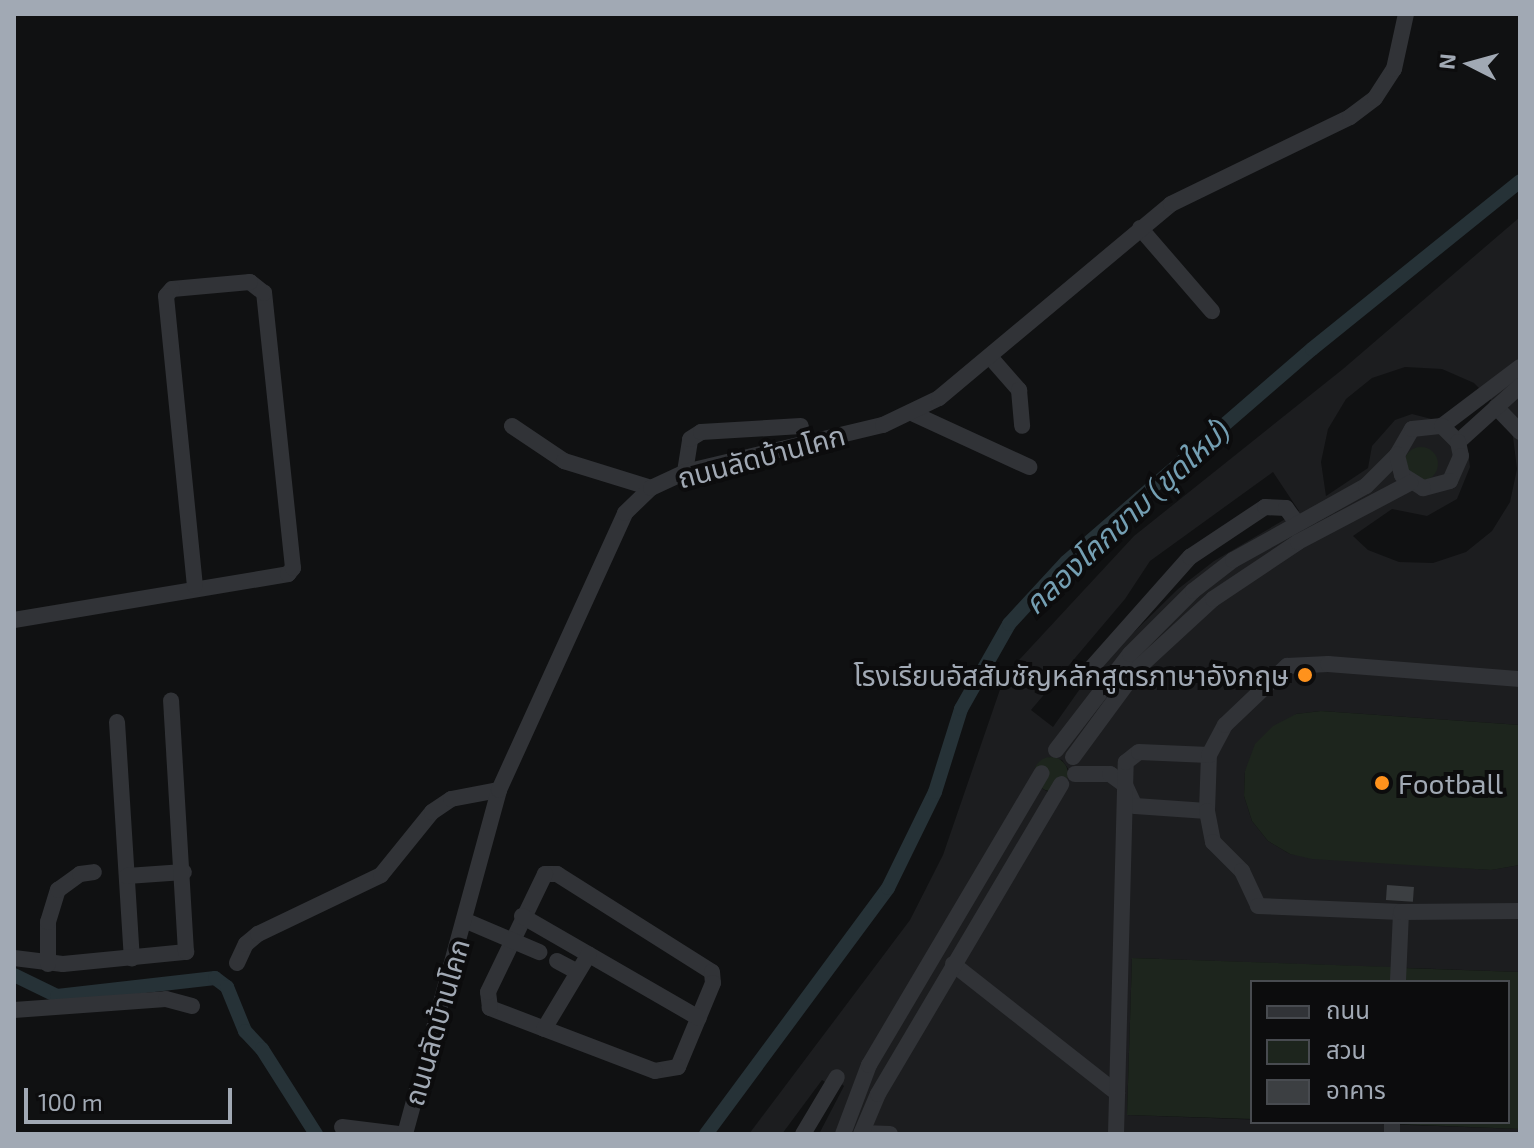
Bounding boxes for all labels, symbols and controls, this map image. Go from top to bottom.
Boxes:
north arrow [1430,24,1510,104]
text: N [1432,52,1460,71]
water label: คลองโคกขาม (ขุดใหม่) [1015,411,1237,621]
street label: ถนนลัดบ้านโคก [673,417,849,495]
place label: โรงเรียนอัสสัมชัญหลักสูตรภาษาอังกฤษ [853,658,1289,692]
marker: โรงเรียนอัสสัมชัญหลักสูตรภาษาอังกฤษ [1296,666,1314,684]
place label: Football [1398,766,1503,800]
marker: Football [1373,774,1391,792]
street label: ถนนลัดบ้านโคก [396,935,476,1109]
legend [1250,980,1510,1124]
text: ถนน [1326,995,1370,1024]
text: สวน [1326,1035,1366,1064]
scale bar [28,1072,236,1122]
text: อาคาร [1326,1075,1386,1104]
text: 100 m [38,1087,103,1116]

